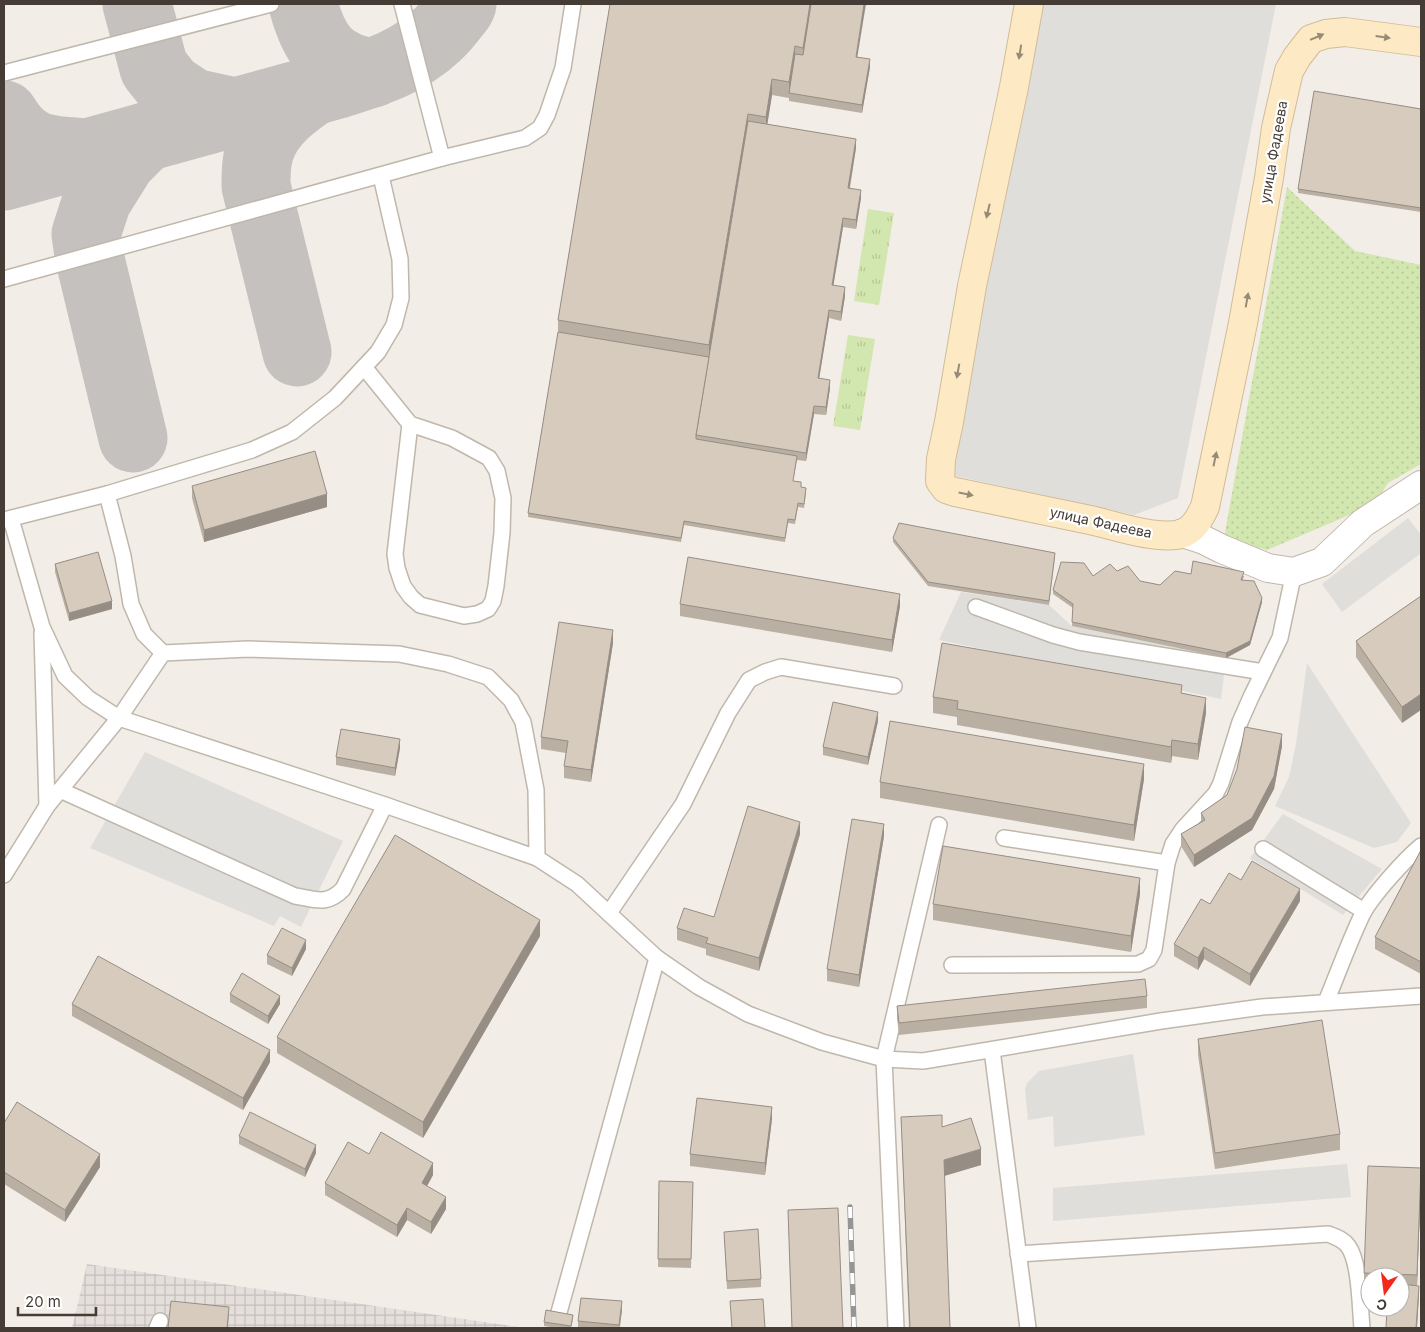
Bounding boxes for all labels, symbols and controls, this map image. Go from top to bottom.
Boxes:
one-way arrow [1310,33,1324,41]
one-way arrow [1375,33,1391,41]
one-way arrow [1016,44,1024,60]
street label: улица Фадеева [1256,99,1290,205]
one-way arrow [984,203,992,218]
one-way arrow [1244,292,1252,308]
one-way arrow [954,363,962,379]
one-way arrow [1211,452,1219,467]
one-way arrow [959,490,974,498]
street label: улица Фадеева [1048,503,1154,541]
north arrow [1360,1267,1410,1317]
scale bar [18,1284,95,1316]
text: 20 m [25,1292,61,1311]
text: С [1375,1296,1389,1315]

